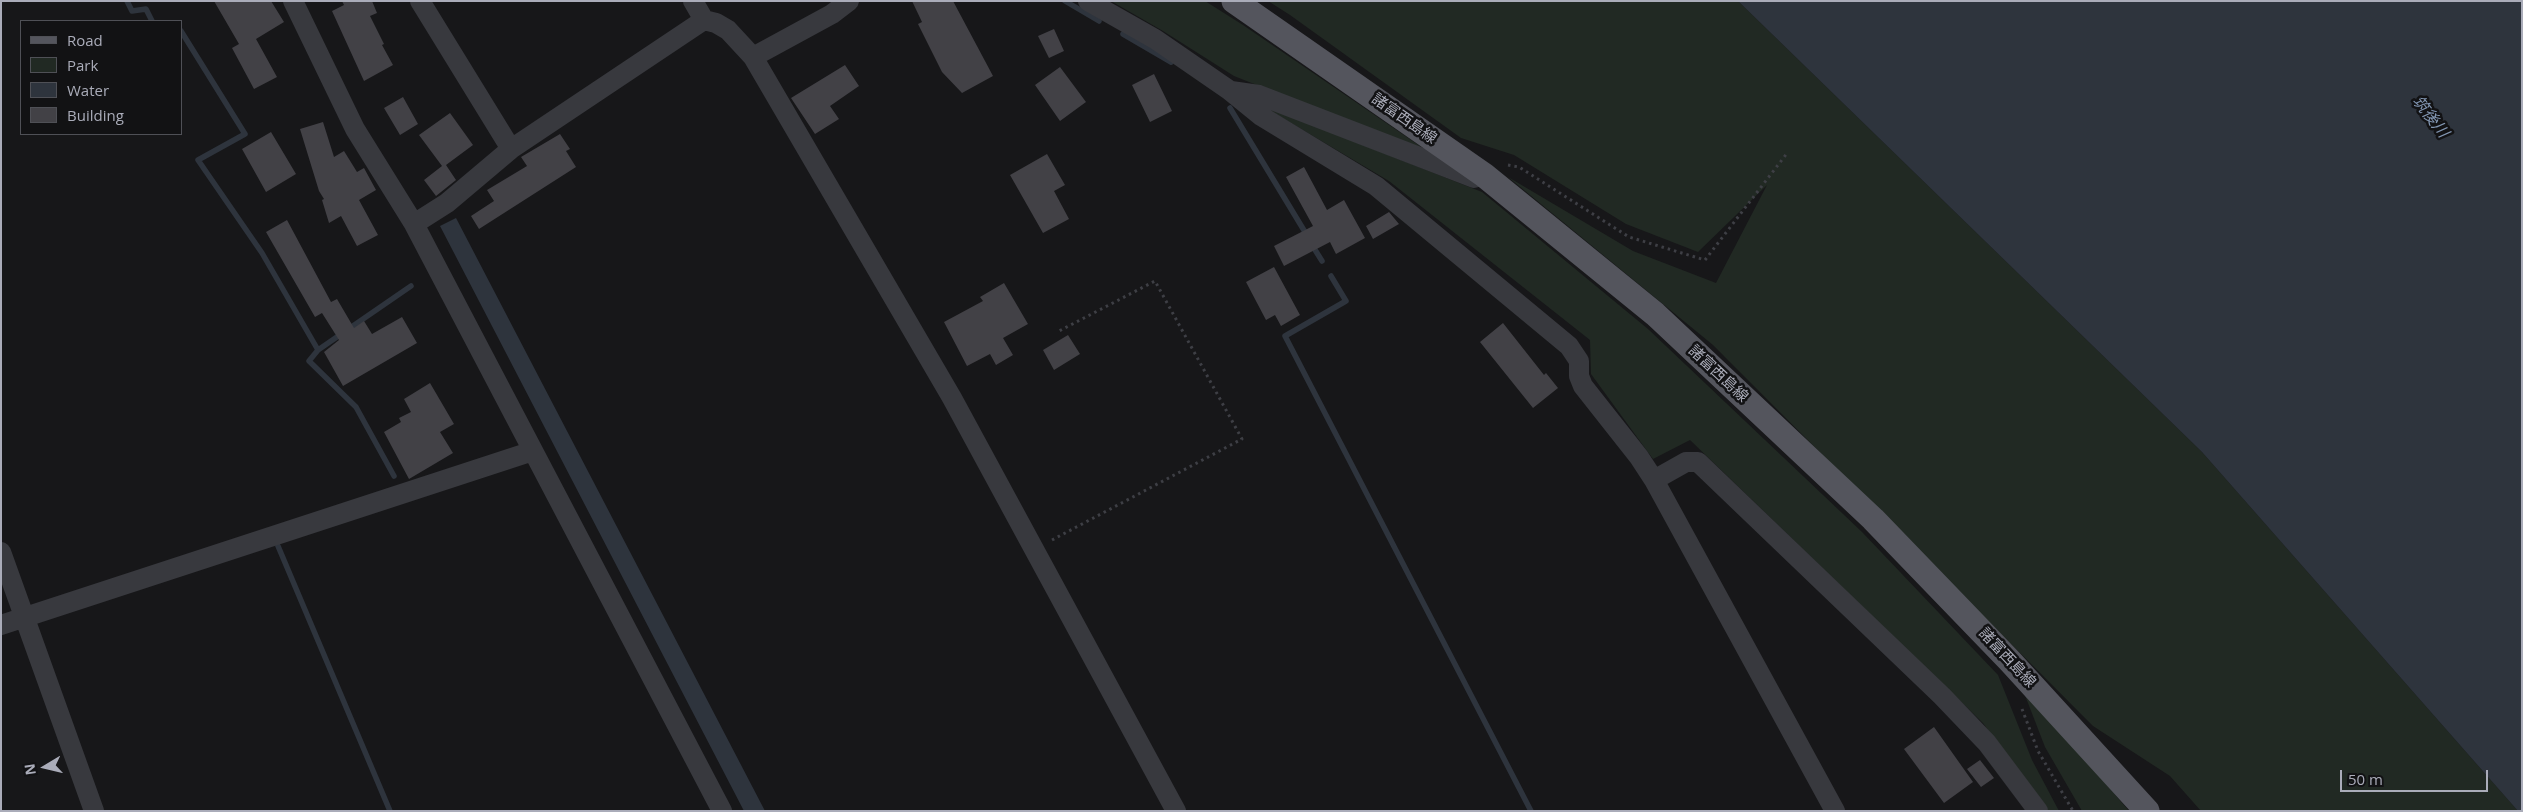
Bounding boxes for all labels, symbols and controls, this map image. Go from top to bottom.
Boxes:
legend [20,20,182,135]
text: Road [67,30,103,50]
text: Park [67,55,98,75]
text: Water [67,80,109,100]
street label: 諸富西島線 [1368,90,1440,148]
water label: 筑後川 [2408,92,2452,142]
text: Building [67,105,124,125]
street label: 諸富西島線 [1684,342,1752,406]
street label: 諸富西島線 [1975,624,2039,692]
north arrow [20,742,70,792]
scale bar [2343,760,2490,792]
text: N [19,762,40,777]
text: 50 m [2348,769,2383,789]

